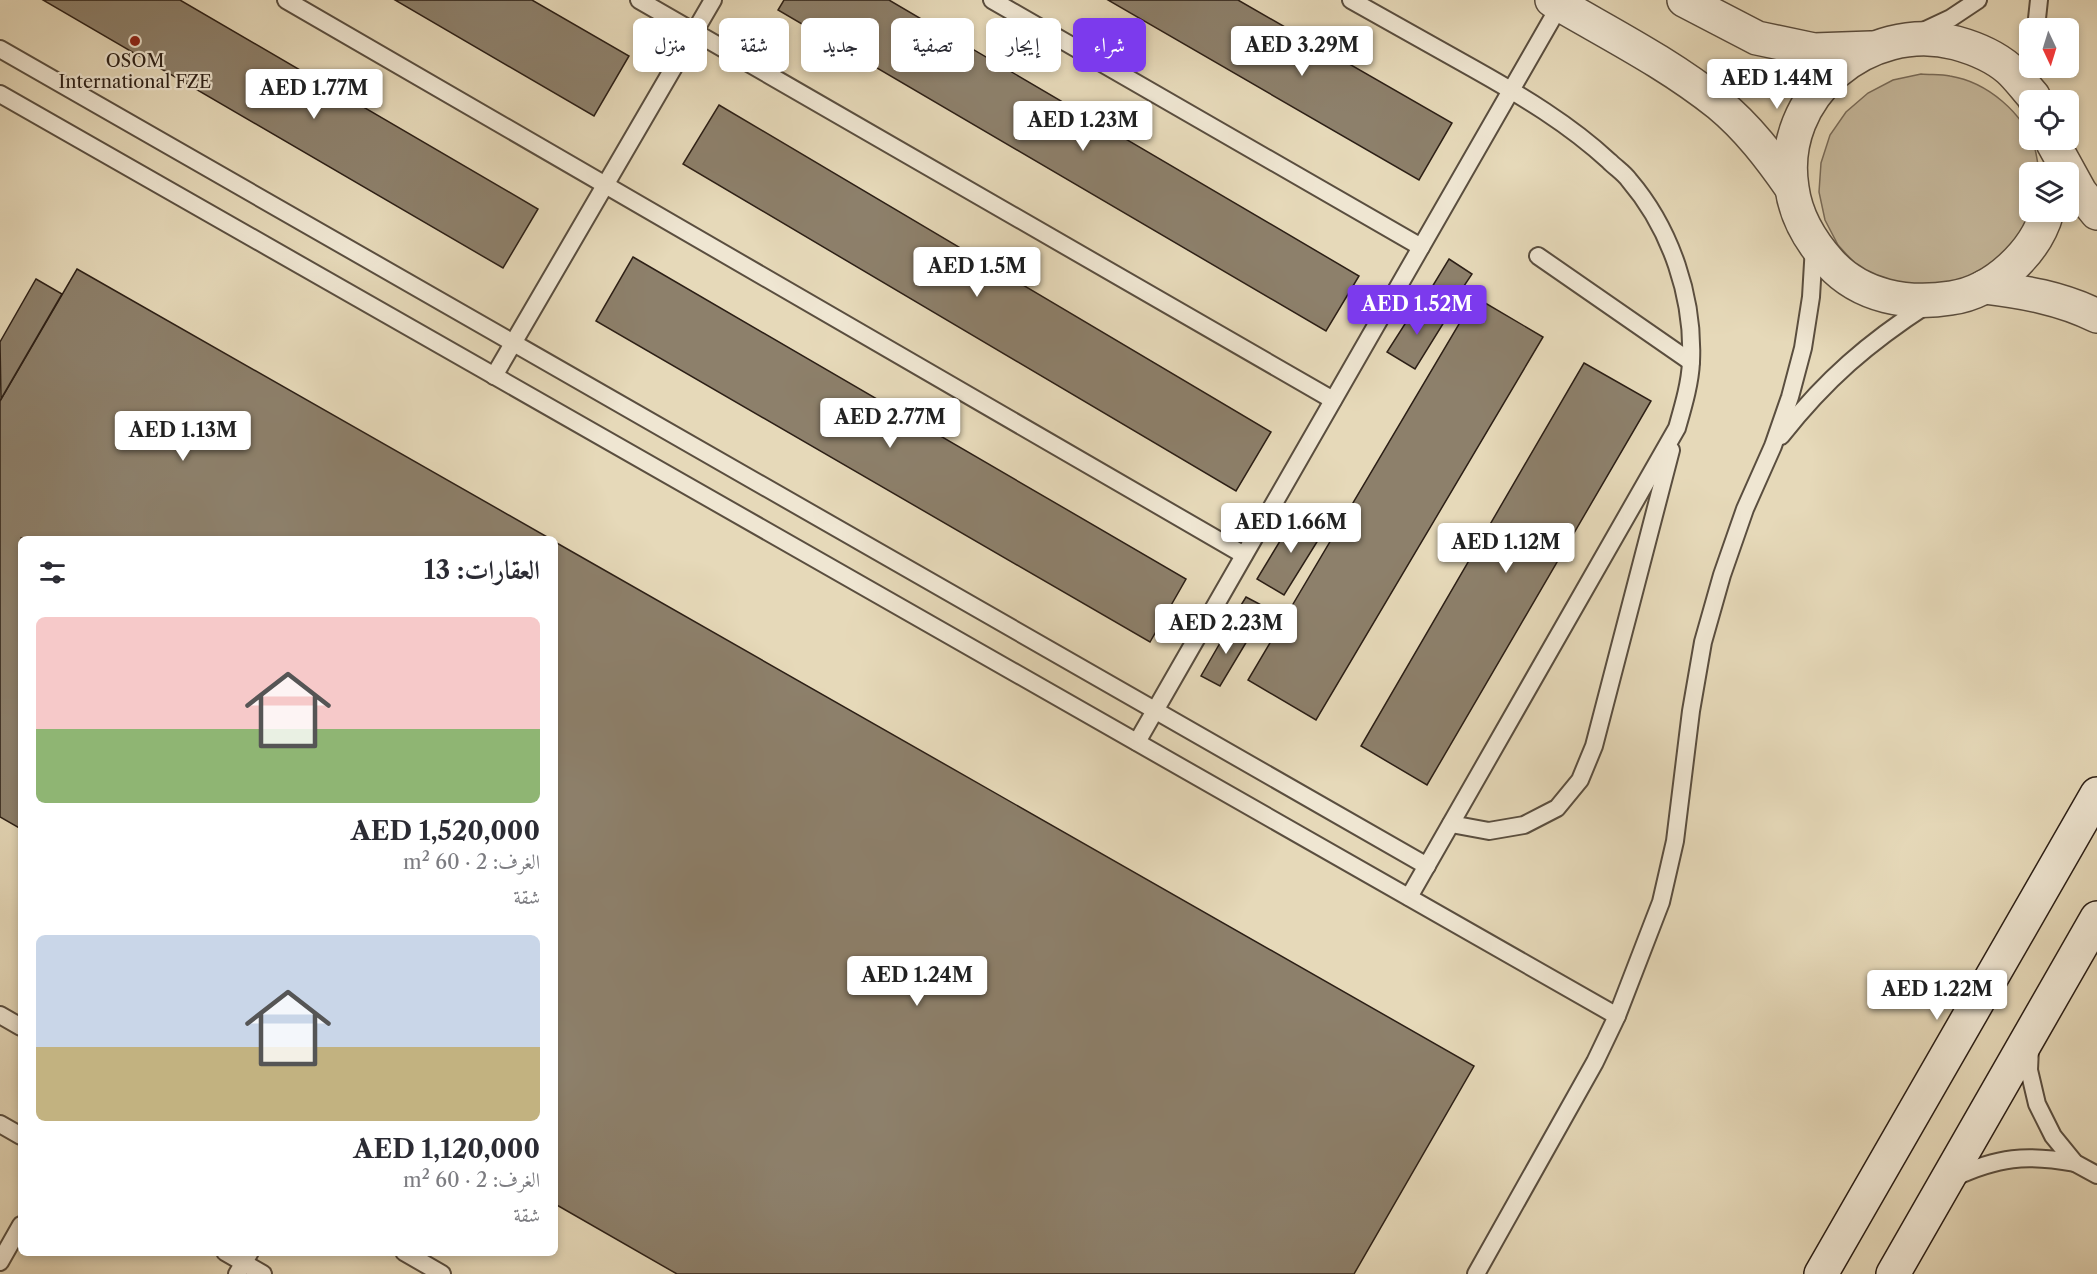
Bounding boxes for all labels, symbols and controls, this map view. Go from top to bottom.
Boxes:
chip: منزل [633,18,707,72]
chip: شقة [719,18,789,72]
chip: جديد [801,18,879,72]
chip: تصفية [891,18,974,72]
chip: إيجار [986,18,1061,72]
chip: شراء [1073,18,1146,72]
north arrow [2019,18,2079,78]
map controls [2019,18,2079,222]
pin: AED 3.29M [1233,26,1371,77]
text: AED 3.29M [1245,33,1359,57]
marker: OSOM International FZE [128,34,142,48]
place label: OSOM International FZE [59,50,211,93]
pin: AED 1.44M [1708,59,1846,110]
text: AED 1.44M [1721,66,1833,90]
pin: AED 1.77M [245,69,383,120]
text: AED 1.77M [260,76,368,100]
button: locate [2019,90,2079,150]
pin: AED 1.23M [1014,101,1152,152]
text: AED 1.23M [1027,108,1139,132]
button: layers [2019,162,2079,222]
pin: AED 1.5M [915,247,1039,298]
text: AED 1.5M [927,254,1027,278]
pin: AED 1.52M [1348,285,1486,336]
text: AED 1.52M [1362,292,1472,316]
pin: AED 2.77M [821,398,959,449]
text: AED 2.77M [834,405,946,429]
pin: AED 1.13M [114,411,252,462]
text: AED 1.13M [129,418,237,442]
pin: AED 1.66M [1222,503,1360,554]
text: AED 1.66M [1235,510,1347,534]
pin: AED 1.12M [1437,523,1575,574]
text: AED 1.12M [1452,530,1560,554]
text: العقارات: 13 [424,554,540,586]
icon: filters [36,556,69,589]
pin: AED 2.23M [1157,604,1295,655]
text: AED 2.23M [1169,611,1283,635]
icon: home [234,656,342,764]
text: AED 1,520,000 [351,815,540,847]
text: الغرف: 2 · 60 m² [403,850,540,874]
text: شقة [514,885,540,909]
pin: AED 1.24M [848,956,986,1007]
text: AED 1.24M [861,963,973,987]
pin: AED 1.22M [1868,970,2006,1021]
icon: home [234,974,342,1082]
text: AED 1.22M [1881,977,1993,1001]
text: AED 1,120,000 [353,1133,540,1165]
text: الغرف: 2 · 60 m² [403,1168,540,1192]
text: شقة [514,1203,540,1227]

